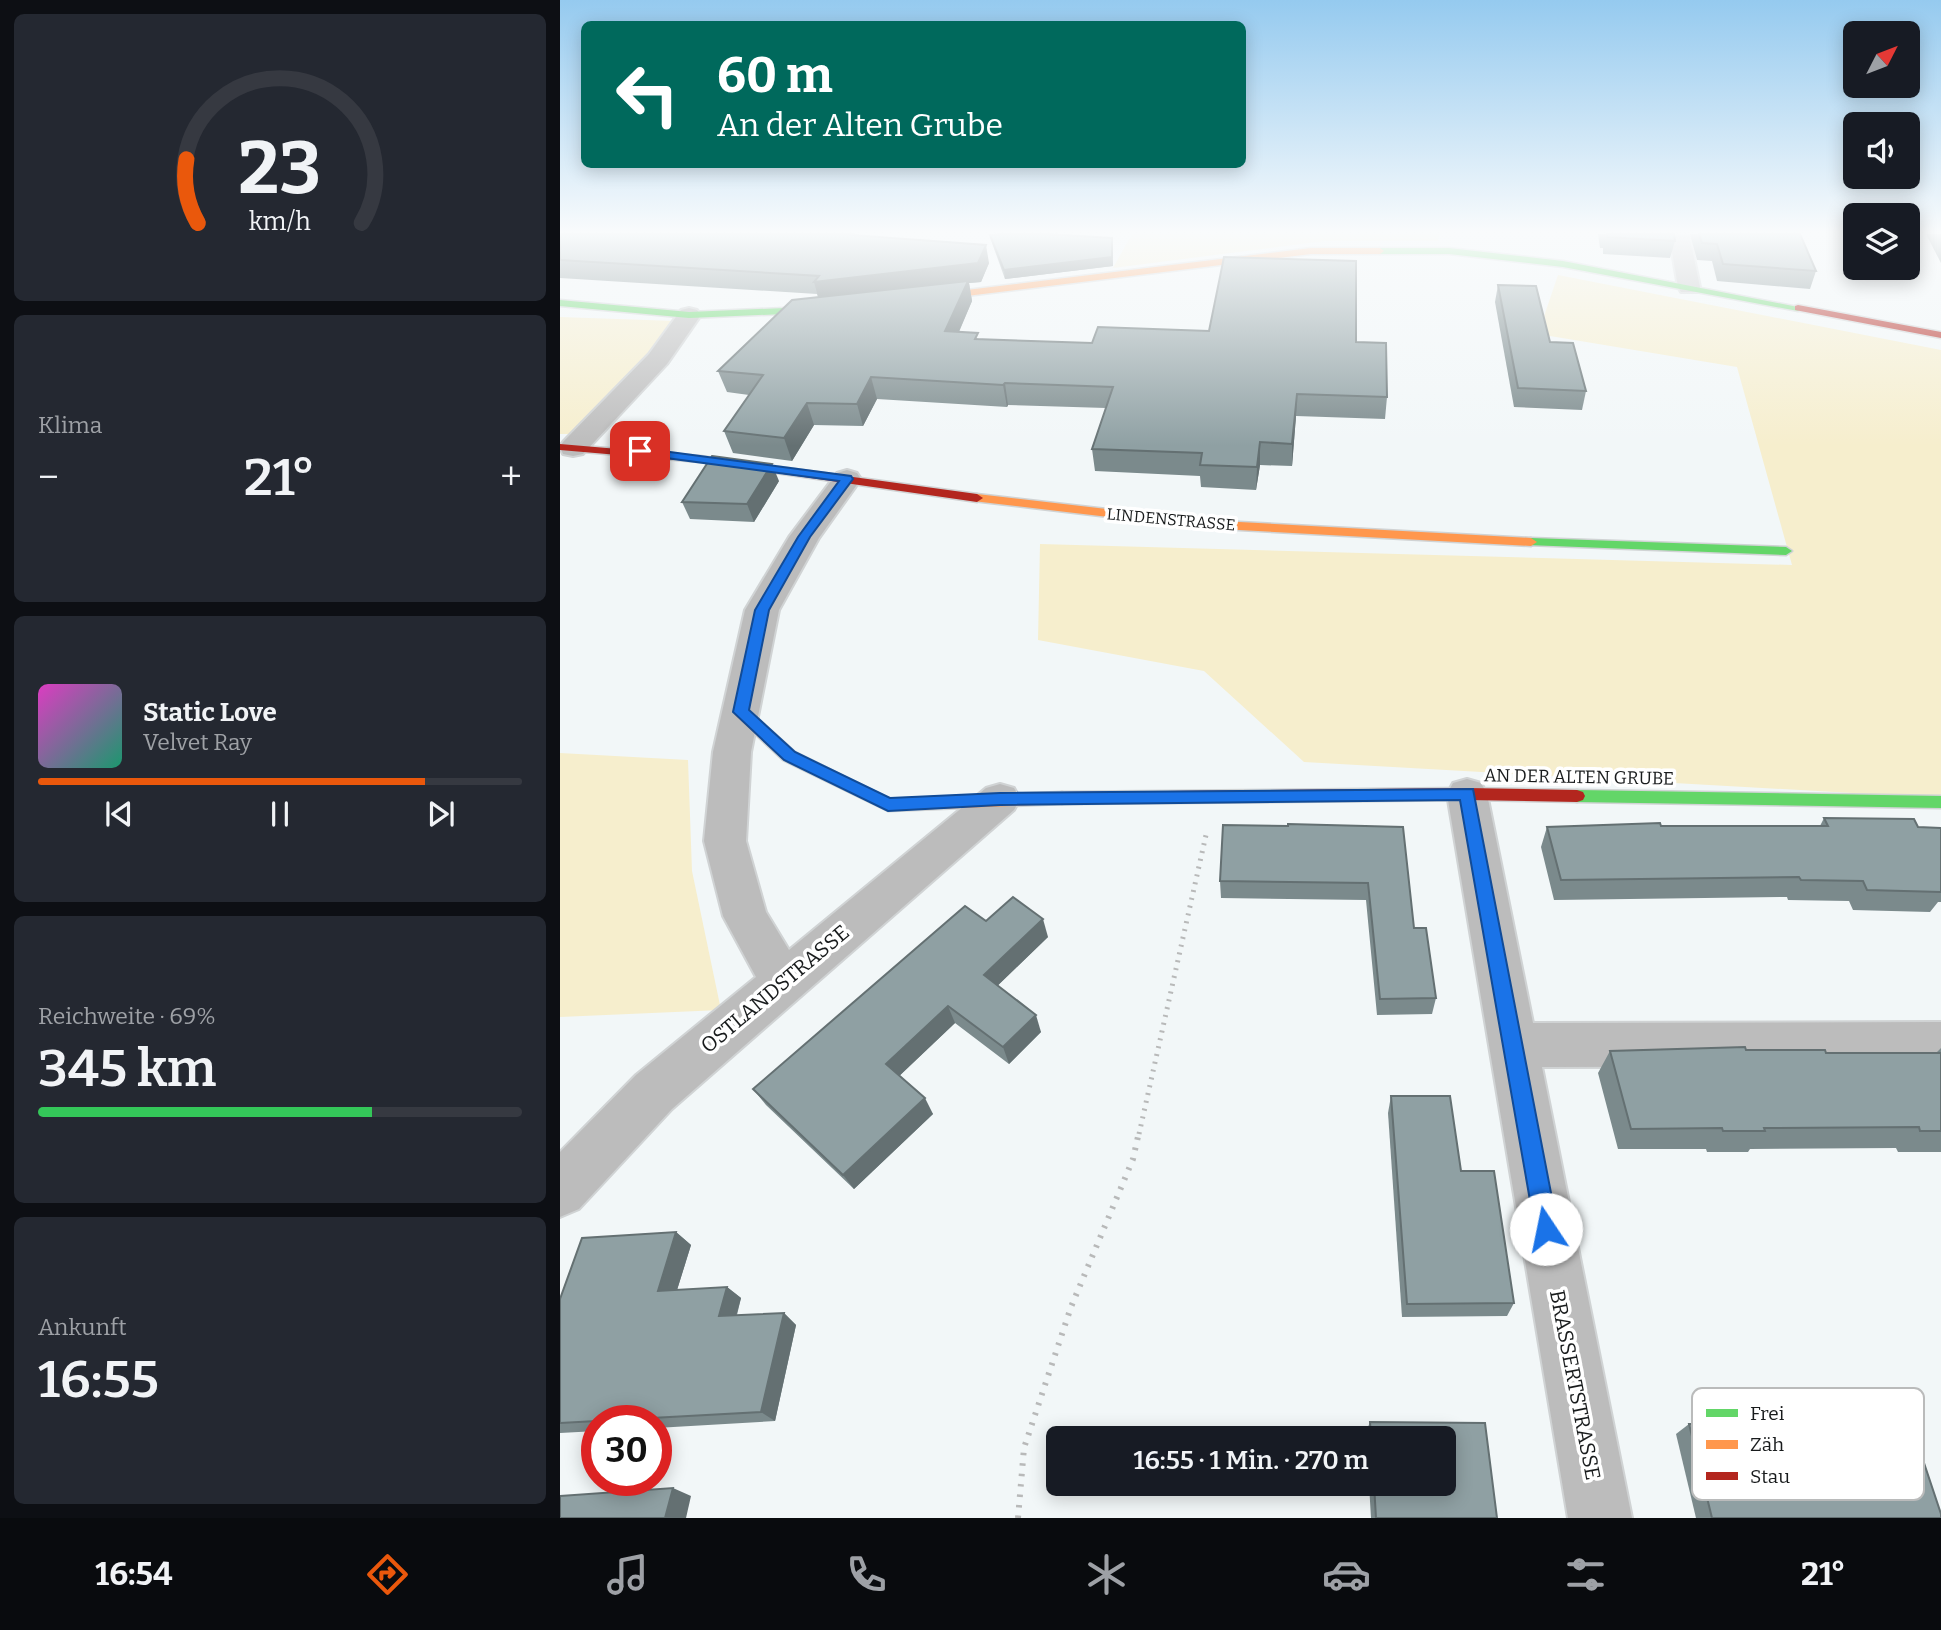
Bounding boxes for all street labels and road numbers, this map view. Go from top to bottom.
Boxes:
street label: LINDENSTRASSE [1106,504,1236,535]
street label: AN DER ALTEN GRUBE [1484,764,1674,790]
street label: OSTLANDSTRASSE [695,919,855,1059]
street label: BRASSERTSTRASSE [1544,1288,1606,1482]

